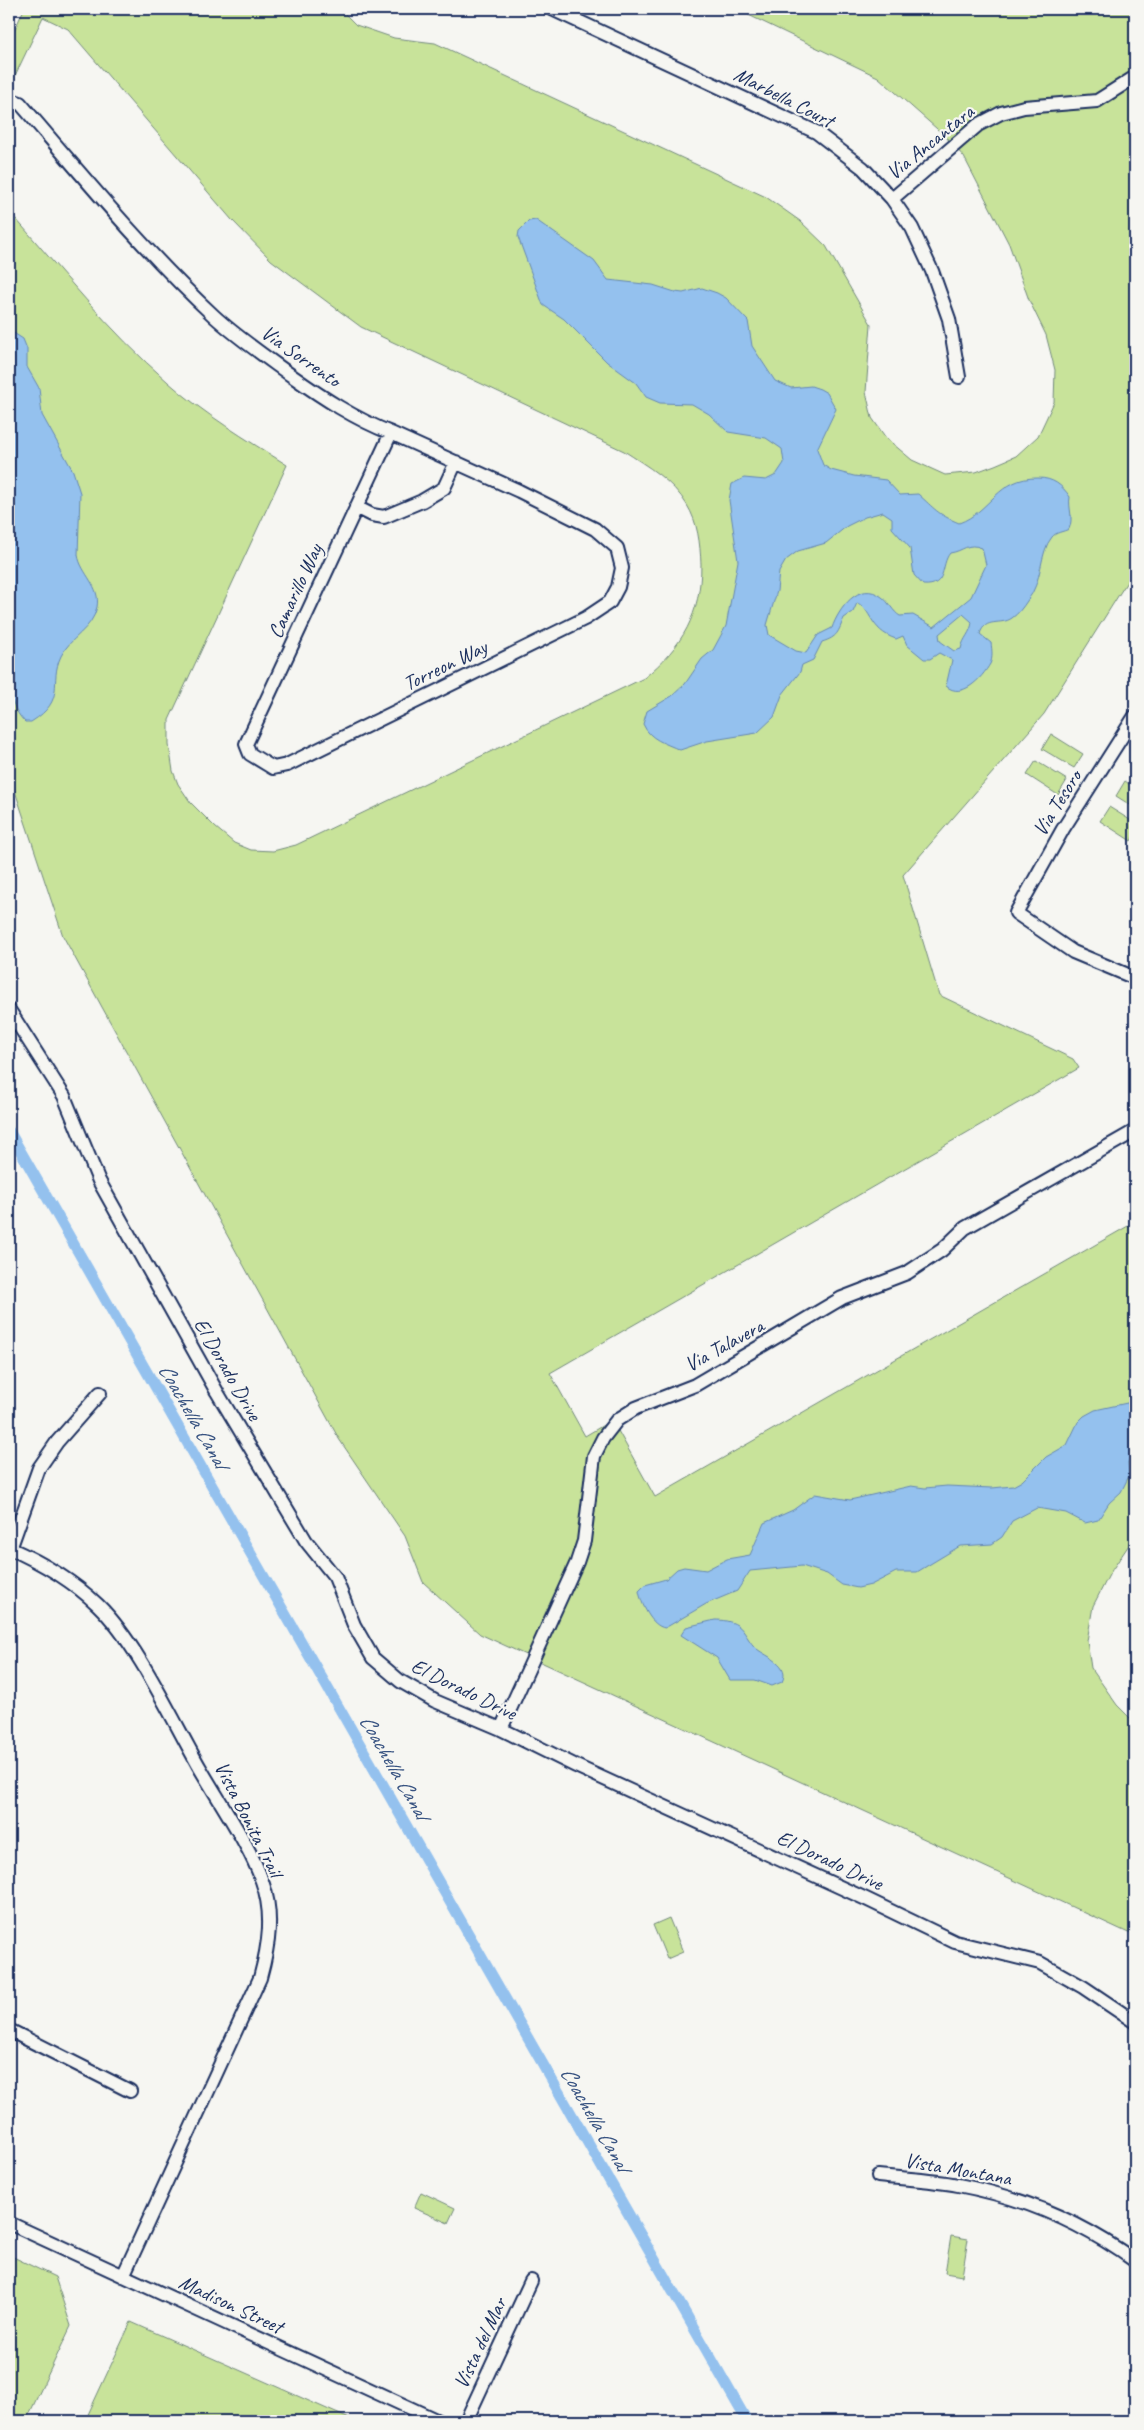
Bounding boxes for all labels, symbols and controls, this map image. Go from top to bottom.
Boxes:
street label: Marbella Court [730,61,841,135]
street label: Via Ancantara [881,98,980,185]
street label: Via Sorrento [256,319,348,394]
street label: Camarillo Way [262,538,329,642]
street label: Torreon Way [399,633,493,696]
street label: Via Tesoro [1027,763,1089,841]
street label: Via Talavera [680,1312,770,1377]
street label: El Dorado Drive [188,1313,268,1426]
water label: Coachella Canal [152,1358,238,1479]
street label: El Dorado Drive [407,1652,522,1726]
water label: Coachella Canal [353,1709,439,1830]
street label: Vista Bonita Trail [209,1757,291,1884]
street label: El Dorado Drive [773,1824,888,1896]
water label: Coachella Canal [554,2061,640,2182]
street label: Vista Montana [903,2147,1015,2191]
street label: Madison Street [175,2269,290,2341]
street label: Vista del Mar [448,2292,513,2393]

